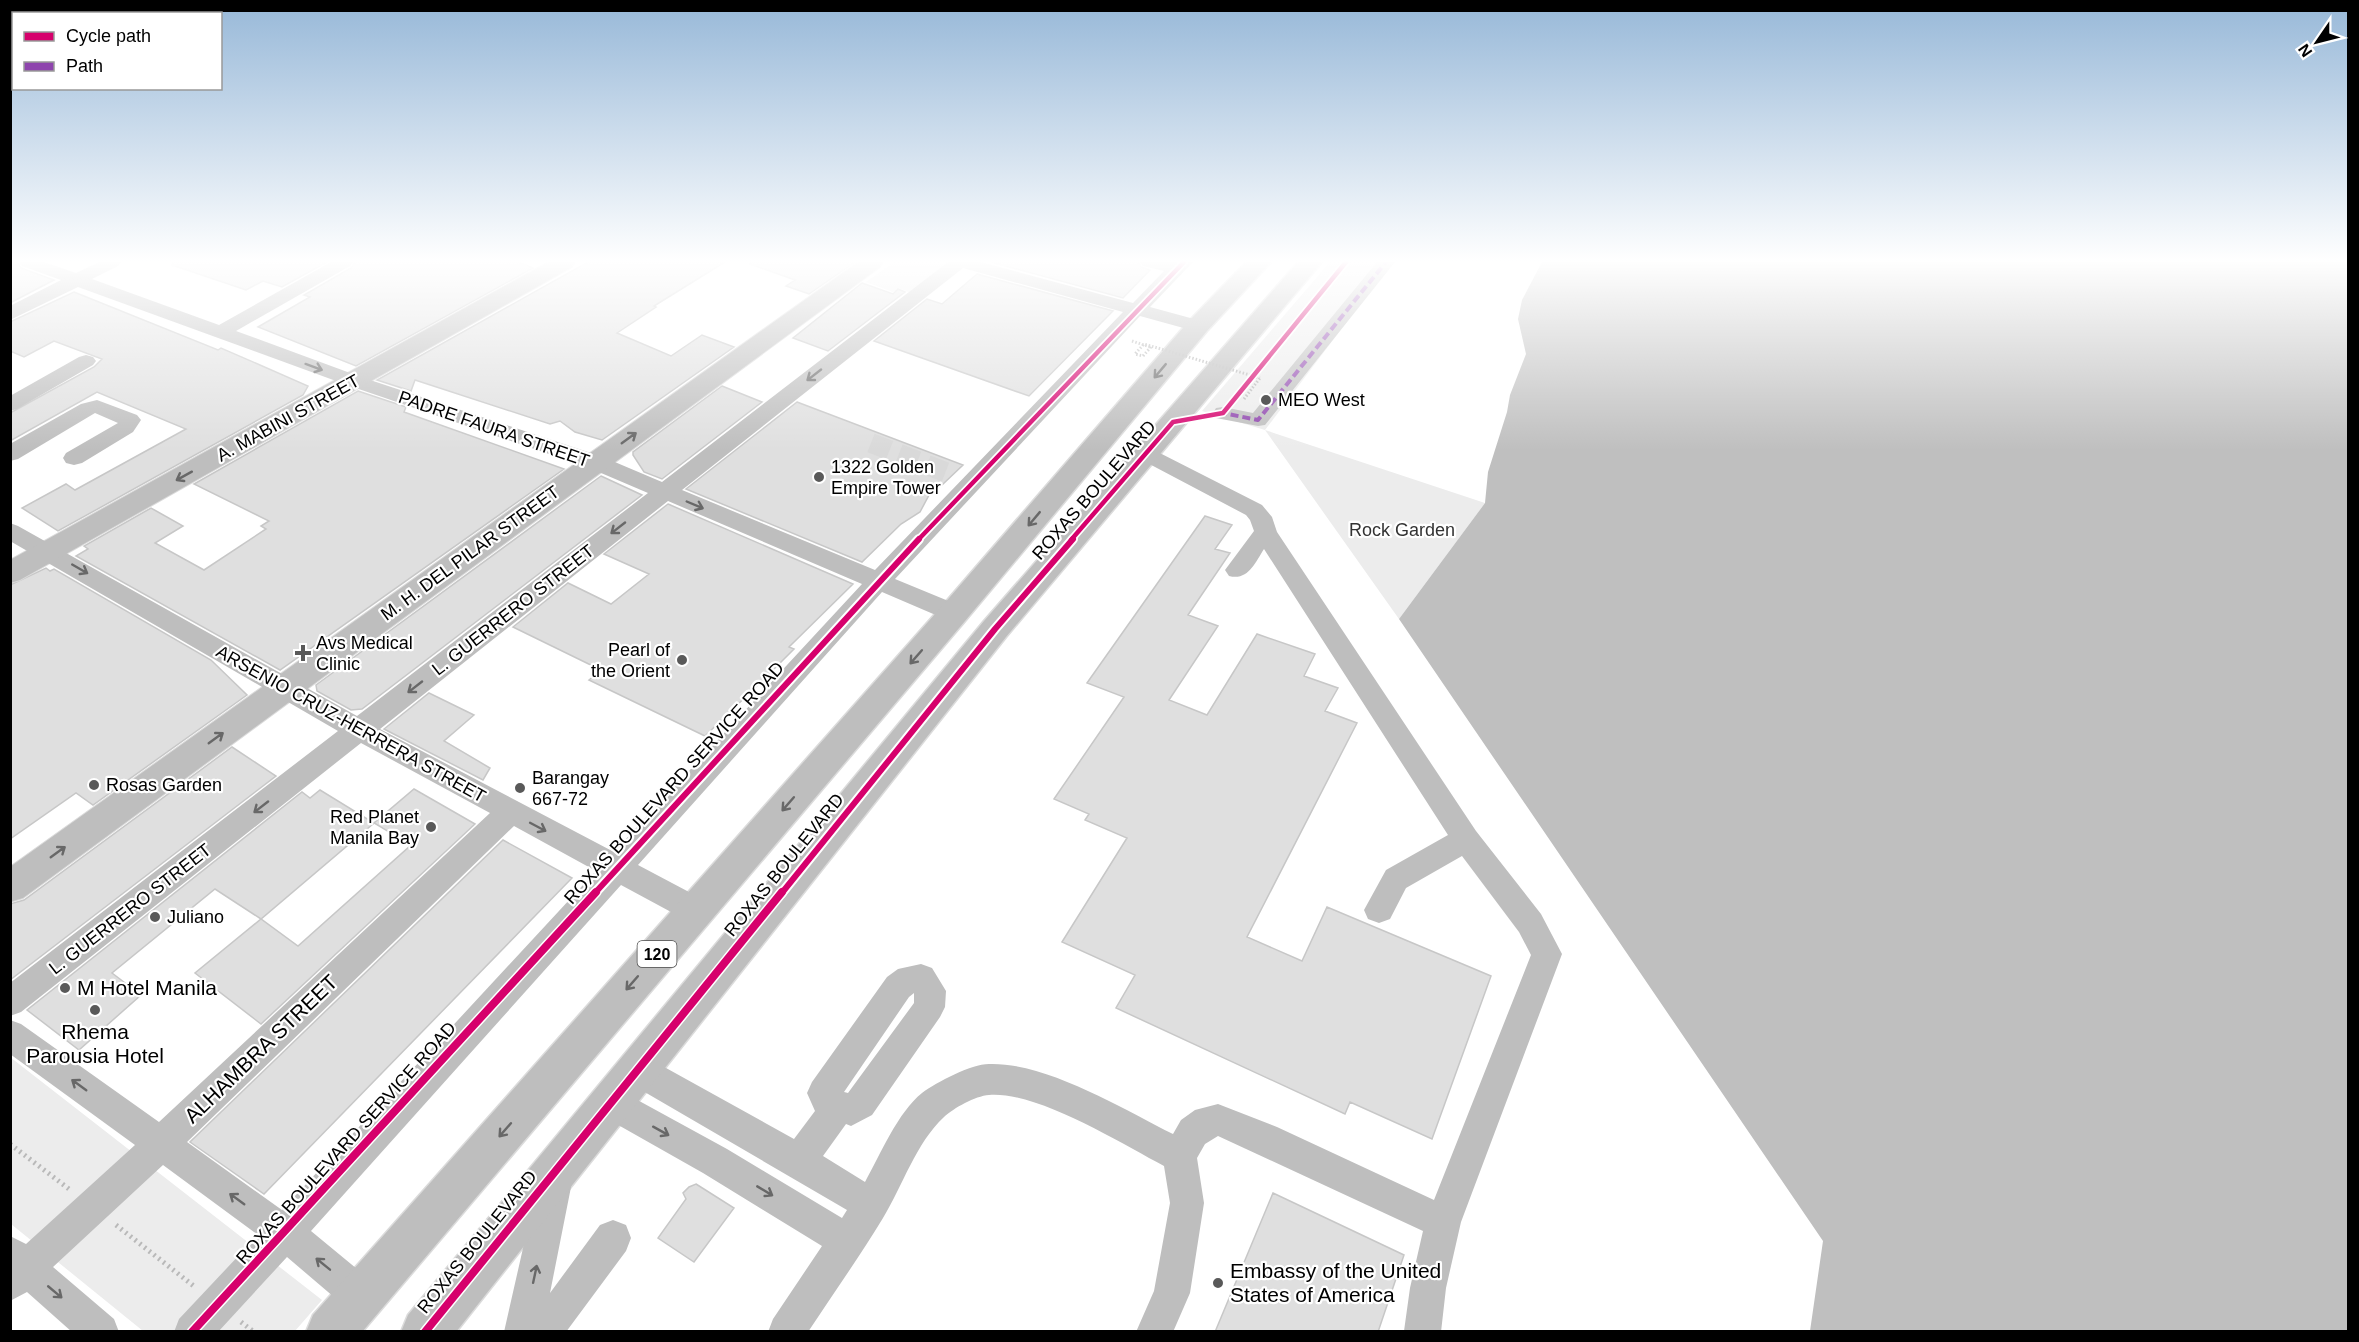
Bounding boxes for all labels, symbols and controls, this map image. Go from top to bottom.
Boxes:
legend [12,12,222,90]
north arrow [2287,12,2347,72]
text: Cycle path [66,26,151,46]
text: N [2295,41,2315,60]
text: Path [66,56,103,76]
one-way arrow [304,362,323,373]
one-way arrow [1154,363,1167,379]
one-way arrow [806,369,822,382]
street label: A. MABINI STREET [213,370,363,466]
street label: PADRE FAURA STREET [396,387,592,471]
place label: MEO West [1278,390,1365,410]
marker: MEO West [1259,393,1273,407]
street label: ROXAS BOULEVARD [1028,416,1160,564]
one-way arrow [620,432,636,445]
place label: 1322 Golden Empire Tower [831,457,941,498]
one-way arrow [176,470,193,482]
marker: 1322 Golden Empire Tower [812,470,826,484]
street label: M. H. DEL PILAR STREET [377,482,563,624]
one-way arrow [685,500,703,511]
one-way arrow [1027,511,1041,526]
park label: Rock Garden [1349,520,1455,540]
one-way arrow [610,522,626,535]
street label: L. GUERRERO STREET [428,541,598,679]
one-way arrow [71,564,88,576]
place label: Avs Medical Clinic [316,633,413,674]
place label: Pearl of the Orient [591,640,671,681]
street label: ARSENIO CRUZ-HERRERA STREET [213,641,489,807]
marker: Avs Medical Clinic [294,644,312,662]
one-way arrow [909,649,923,664]
marker: Pearl of the Orient [675,653,689,667]
street label: ROXAS BOULEVARD SERVICE ROAD [559,657,789,909]
one-way arrow [407,681,423,693]
one-way arrow [207,732,223,744]
place label: Barangay 667-72 [532,768,609,809]
place label: Rosas Garden [106,775,222,795]
marker: Rosas Garden [87,778,101,792]
marker: Barangay 667-72 [513,781,527,795]
street label: ROXAS BOULEVARD [720,789,848,941]
one-way arrow [781,796,795,811]
one-way arrow [253,800,269,813]
place label: Red Planet Manila Bay [330,807,419,848]
marker: Red Planet Manila Bay [424,820,438,834]
one-way arrow [529,822,547,833]
street label: L. GUERRERO STREET [45,840,215,978]
one-way arrow [49,846,65,859]
place label: Juliano [167,907,224,927]
marker: Juliano [148,910,162,924]
road number: 120 [638,941,676,967]
street label: ALHAMBRA STREET [180,970,342,1127]
one-way arrow [625,975,639,990]
place label: M Hotel Manila [77,976,217,999]
marker: M Hotel Manila [58,981,72,995]
marker: Rhema Parousia Hotel [88,1003,102,1017]
street label: ROXAS BOULEVARD SERVICE ROAD [232,1018,460,1268]
place label: Rhema Parousia Hotel [26,1020,164,1067]
one-way arrow [72,1079,88,1091]
one-way arrow [498,1122,511,1138]
one-way arrow [652,1125,669,1137]
street label: ROXAS BOULEVARD [413,1167,541,1317]
one-way arrow [756,1186,773,1198]
one-way arrow [230,1193,246,1205]
one-way arrow [315,1258,331,1271]
place label: Embassy of the United States of America [1230,1259,1441,1306]
one-way arrow [530,1265,541,1285]
marker: Embassy of the United States of America [1211,1276,1225,1290]
one-way arrow [47,1285,62,1299]

